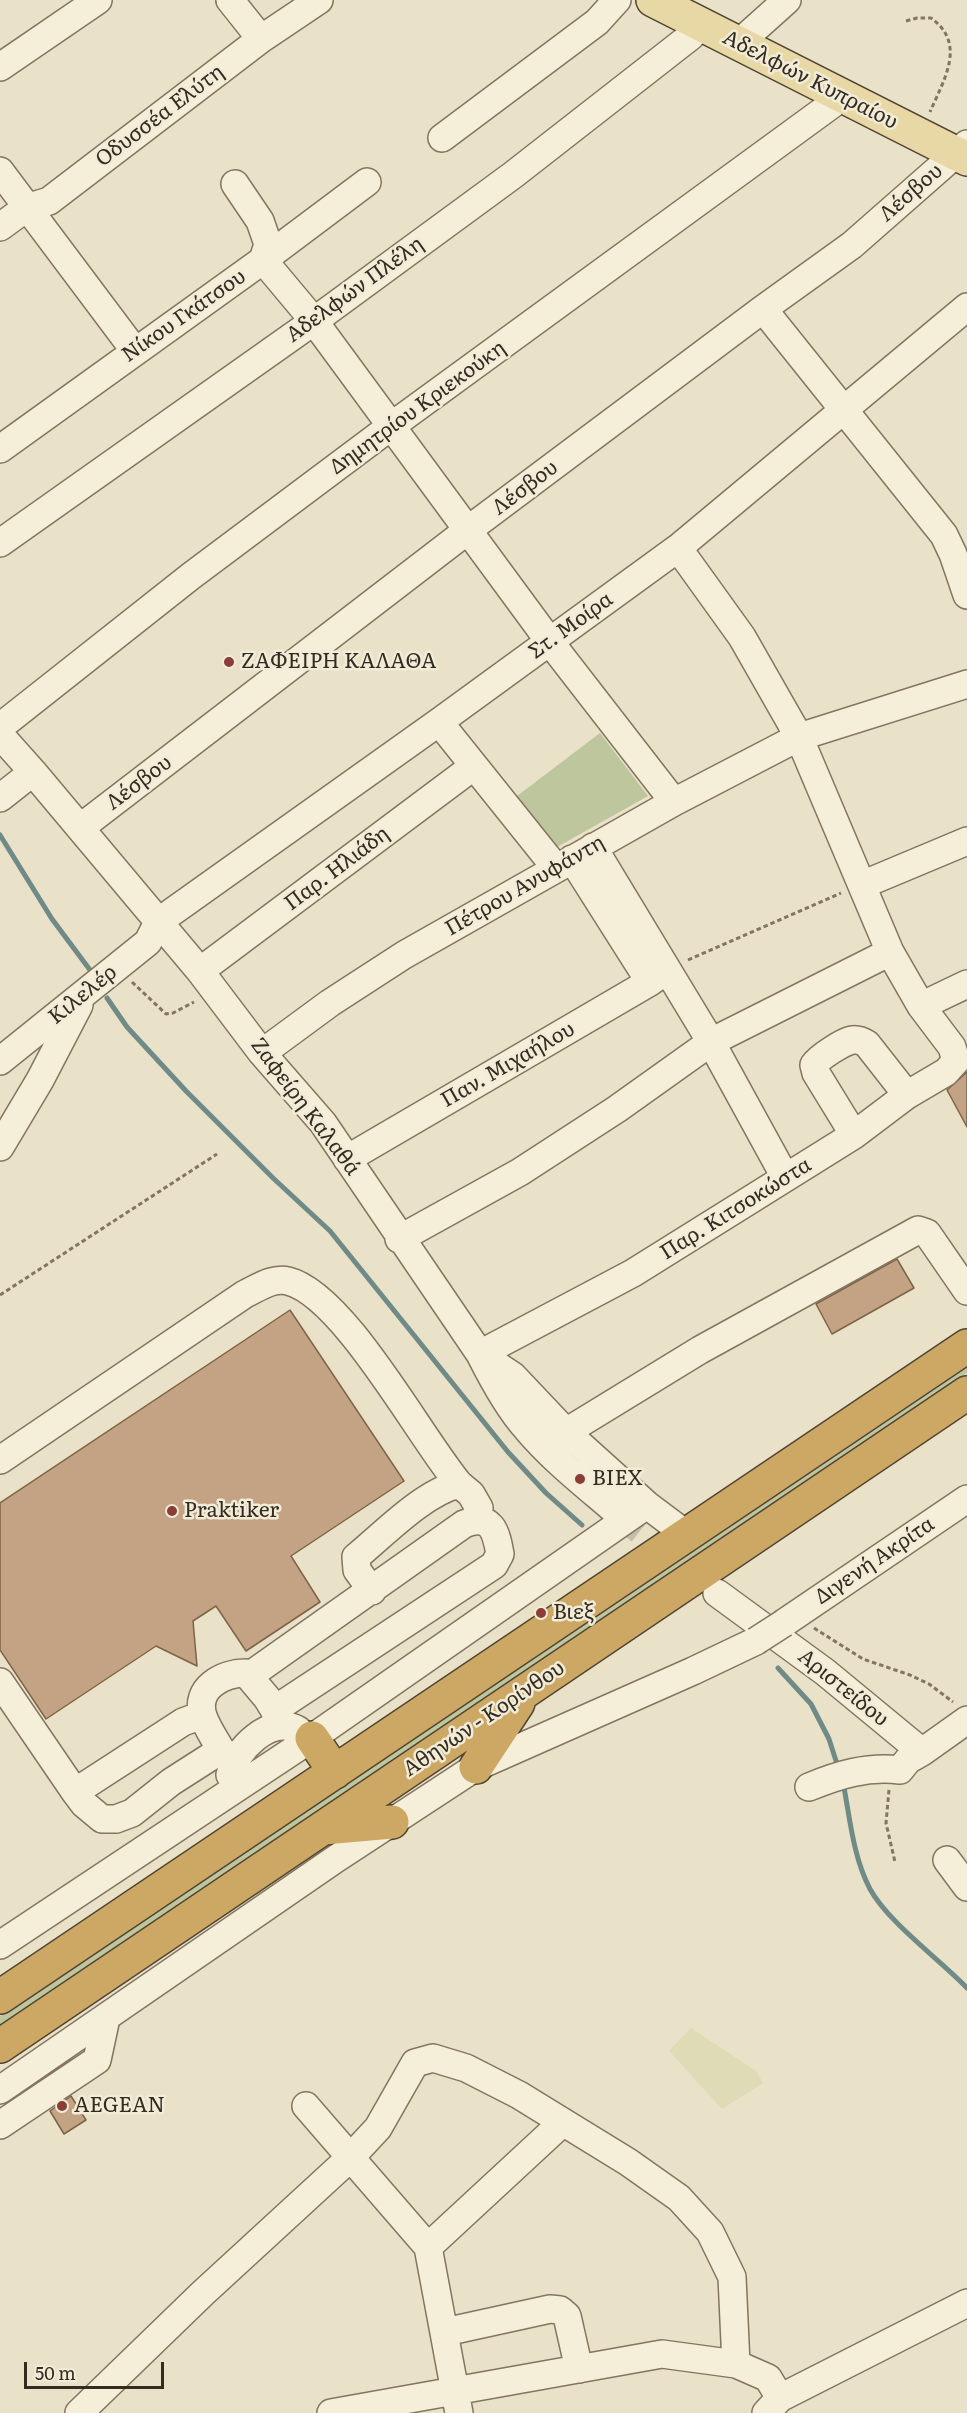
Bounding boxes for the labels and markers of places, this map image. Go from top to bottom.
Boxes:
place label: ΖΑΦΕΙΡΗ ΚΑΛΑΘΑ [241,649,436,675]
marker: ΖΑΦΕΙΡΗ ΚΑΛΑΘΑ [222,655,236,669]
place label: ΒΙΕΧ [592,1466,643,1492]
marker: ΒΙΕΧ [573,1472,587,1486]
place label: Praktiker [184,1498,279,1524]
marker: Praktiker [165,1504,179,1518]
place label: Βιεξ [553,1600,594,1626]
marker: Βιεξ [534,1606,548,1620]
place label: AEGEAN [74,2093,165,2119]
marker: AEGEAN [55,2099,69,2113]

